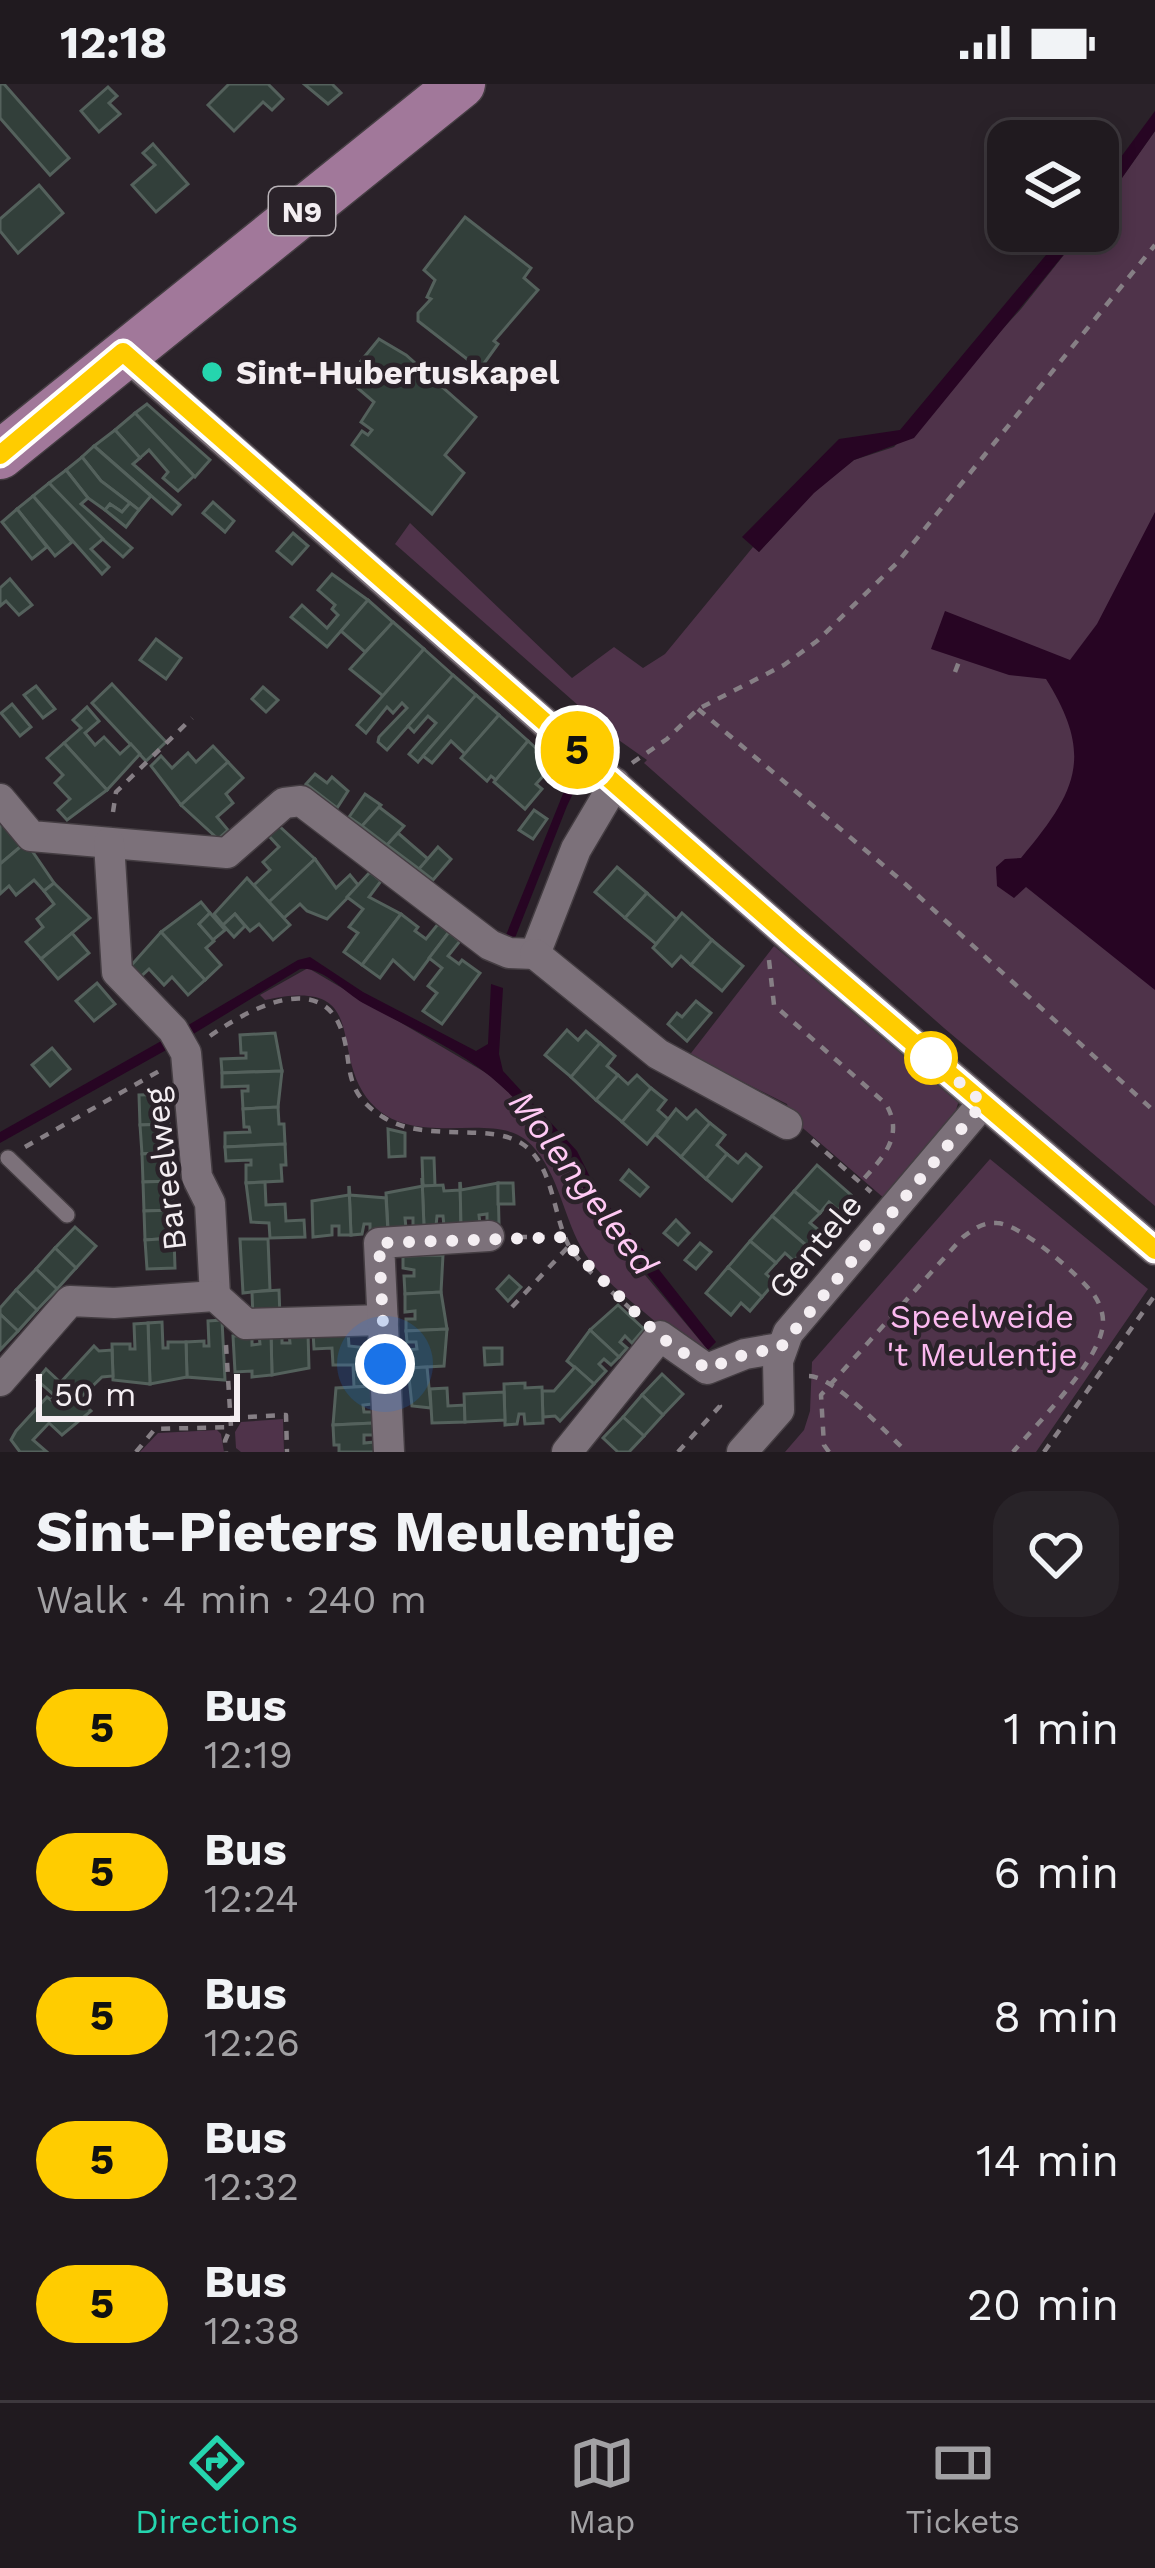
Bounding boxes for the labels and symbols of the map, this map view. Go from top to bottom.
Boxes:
road number: N9 [269,187,335,235]
place label: Sint-Hubertuskapel [236,353,559,392]
marker: Sint-Hubertuskapel [199,359,225,385]
line badge: 5 [538,711,616,789]
unlabelled marker [906,1033,956,1083]
water label: Molengeleed [500,1082,667,1284]
street label: Bareelweg [136,1085,194,1253]
street label: Gentele [760,1186,870,1306]
park label: Speelweide 't Meulentje [886,1297,1078,1374]
your location [355,1334,415,1394]
scale bar [36,1368,240,1421]

